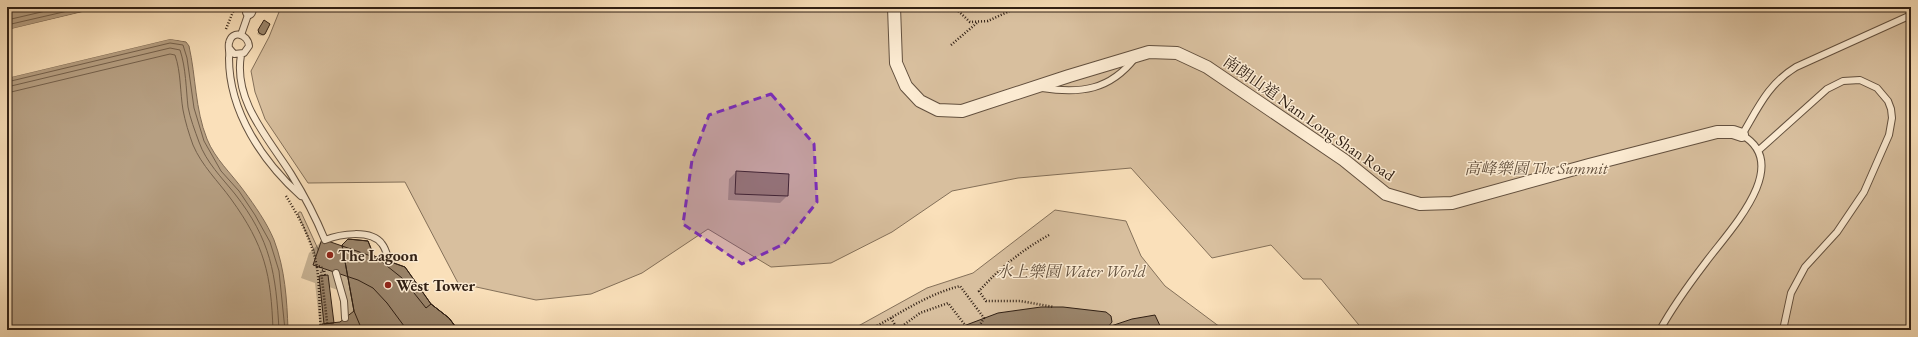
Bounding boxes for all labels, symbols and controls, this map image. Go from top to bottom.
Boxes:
street label: 南朗山道 Nam Long Shan Road [1219,51,1400,186]
park label: 高峰樂園 The Summit [1464,158,1609,179]
place label: The Lagoon [338,245,418,266]
marker: The Lagoon [325,250,335,260]
park label: 水上樂園 Water World [996,261,1147,282]
place label: West Tower [396,275,475,296]
marker: West Tower [383,280,393,290]

